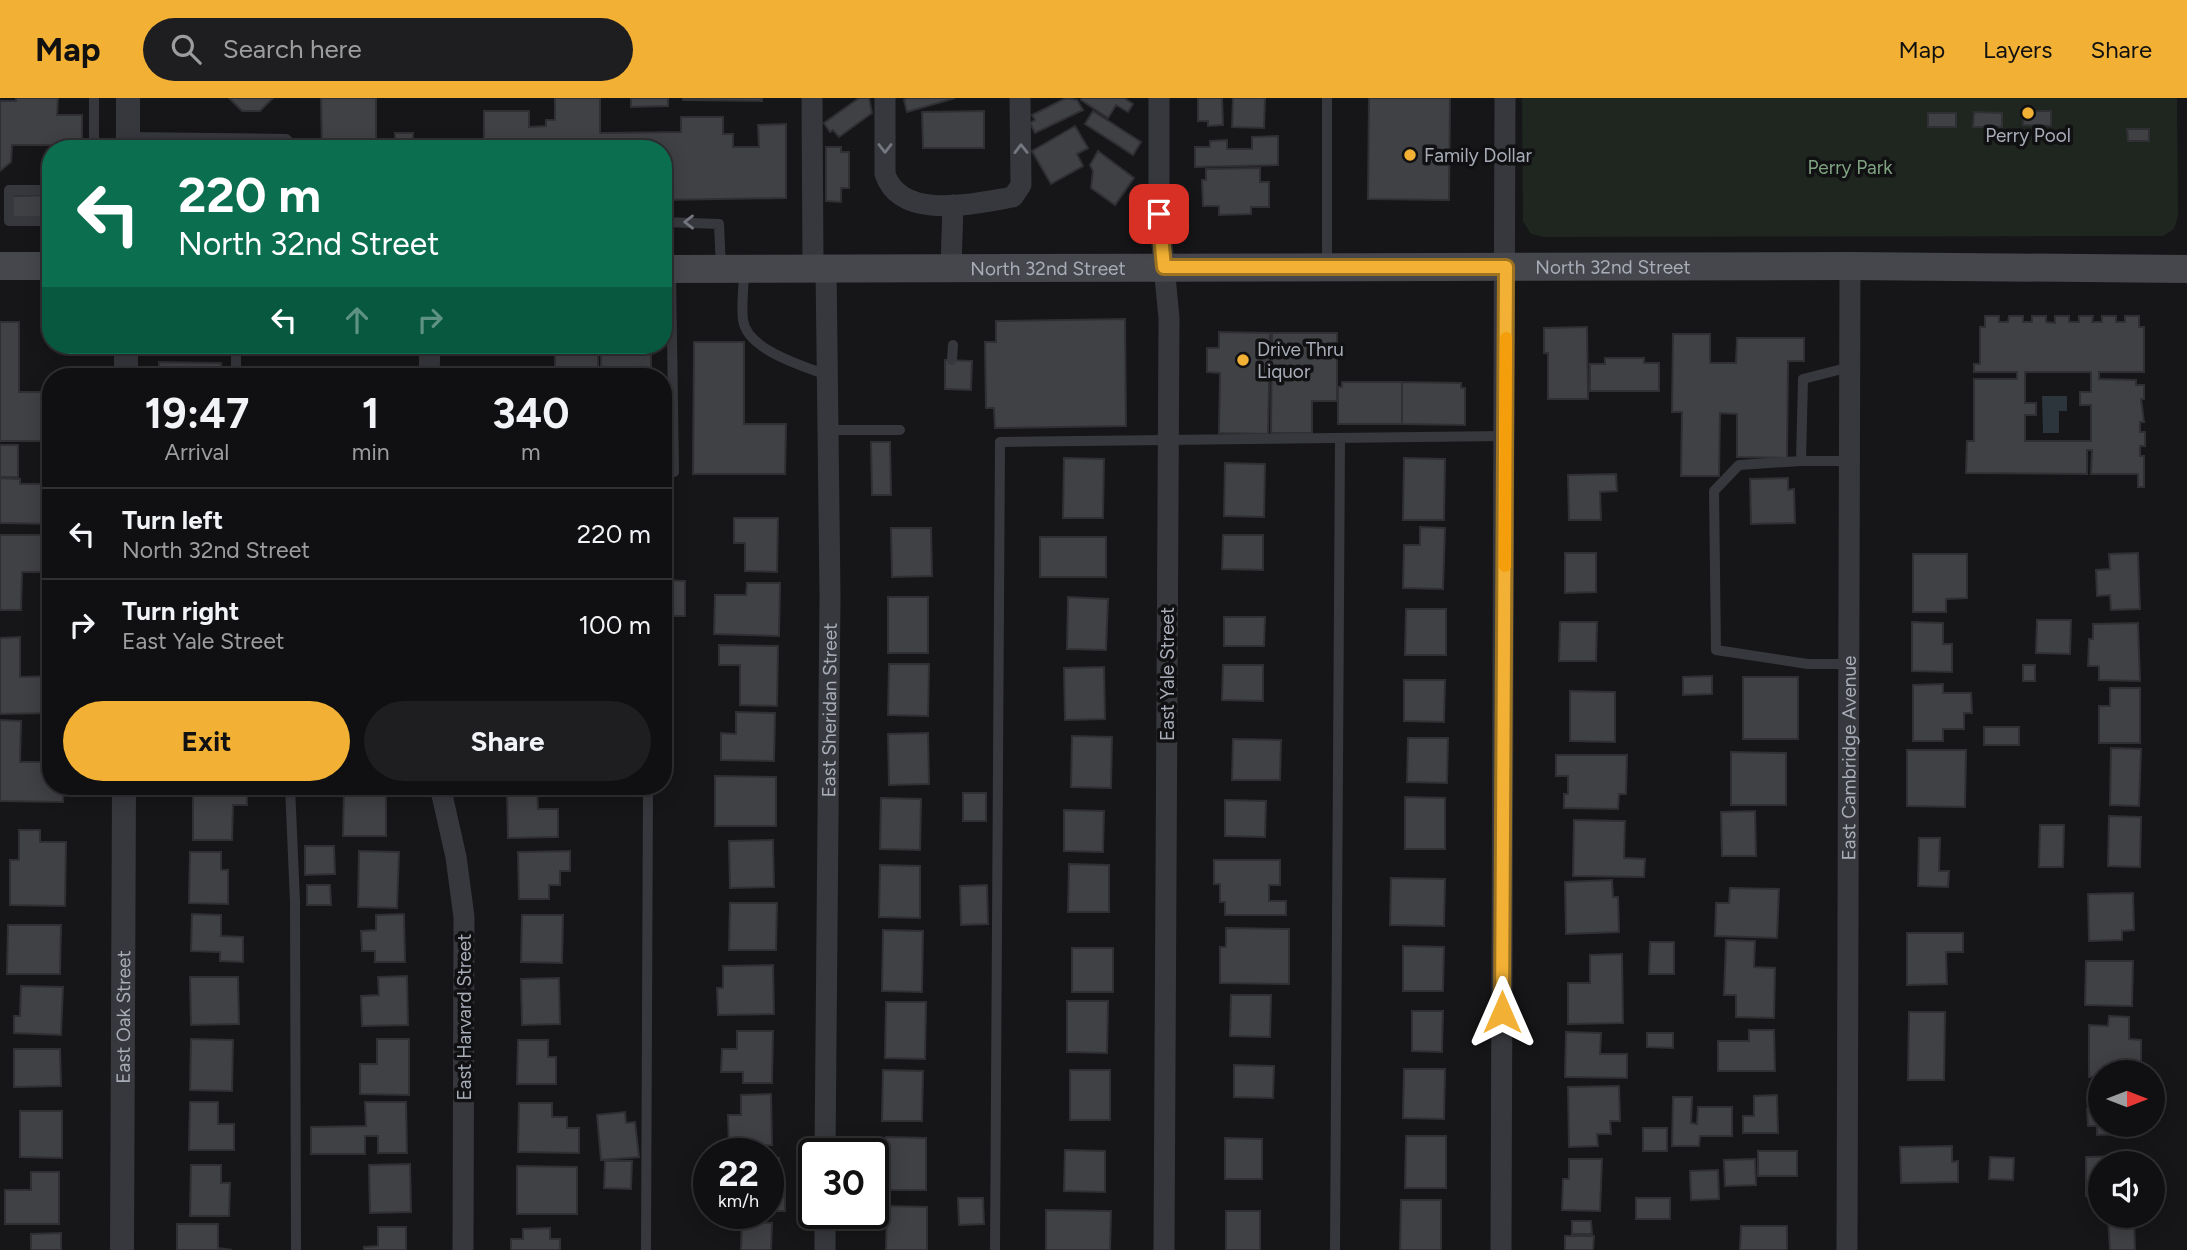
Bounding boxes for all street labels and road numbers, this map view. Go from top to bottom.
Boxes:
street label: North 32nd Street [1535,255,1691,278]
street label: North 32nd Street [970,256,1126,280]
street label: East Yale Street [1156,607,1179,741]
street label: East Sheridan Street [817,623,841,797]
street label: East Cambridge Avenue [1837,655,1860,861]
street label: East Harvard Street [453,934,476,1100]
street label: East Oak Street [111,950,135,1084]

